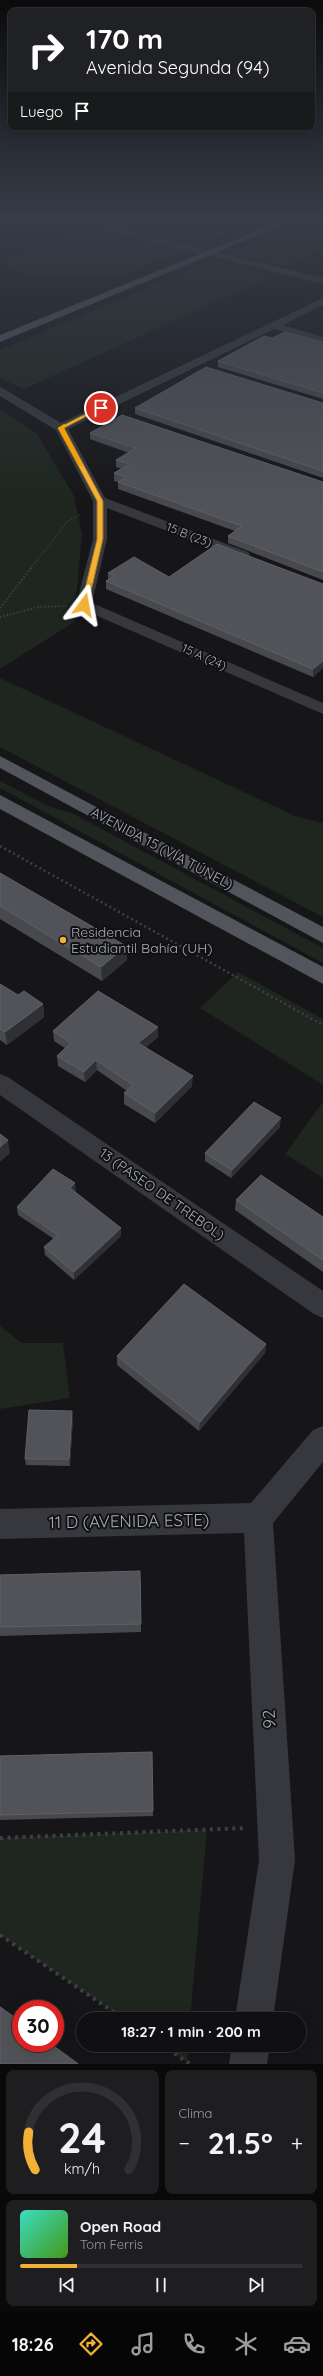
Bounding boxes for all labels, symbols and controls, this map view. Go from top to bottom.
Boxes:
text: 170 m [86,21,163,56]
icon: right [20,24,72,76]
text: Avenida Segunda (94) [86,56,269,79]
icon: arrive [71,100,93,122]
text: Luego [20,102,63,121]
pin [84,391,118,425]
icon: arrive [90,397,112,419]
street label: 15 B (23) [164,519,214,550]
position arrow [63,584,105,626]
street label: 15 A (24) [180,640,229,673]
street label: AVENIDA 15 (VÍA TÚNEL) [88,803,236,893]
place label: Residencia Estudiantil Bahía (UH) [71,923,212,957]
marker: Residencia Estudiantil Bahía (UH) [58,935,68,945]
street label: 13 (PASEO DE TREBOL) [96,1144,228,1244]
street label: 11 D (AVENIDA ESTE) [48,1509,210,1532]
street label: 92 [258,1709,279,1729]
speed limit sign: 30 [12,2000,64,2052]
text: 18:27 · 1 min · 200 m [121,2022,261,2041]
text: Clima [179,2105,213,2121]
text: 24 [58,2111,106,2163]
text: 21.5° [208,2124,273,2162]
text: − [179,2129,190,2157]
text: + [291,2129,303,2157]
text: km/h [64,2160,100,2178]
text: Open Road [80,2217,161,2236]
text: Tom Ferris [80,2236,143,2252]
icon: previous [56,2274,78,2296]
icon: pause [150,2274,172,2296]
icon: next [245,2274,267,2296]
icon: directions [77,2330,105,2358]
icon: music [129,2330,157,2358]
icon: phone [180,2330,208,2358]
icon: climate [232,2330,260,2358]
icon: car [283,2330,311,2358]
text: 18:26 [12,2333,54,2356]

